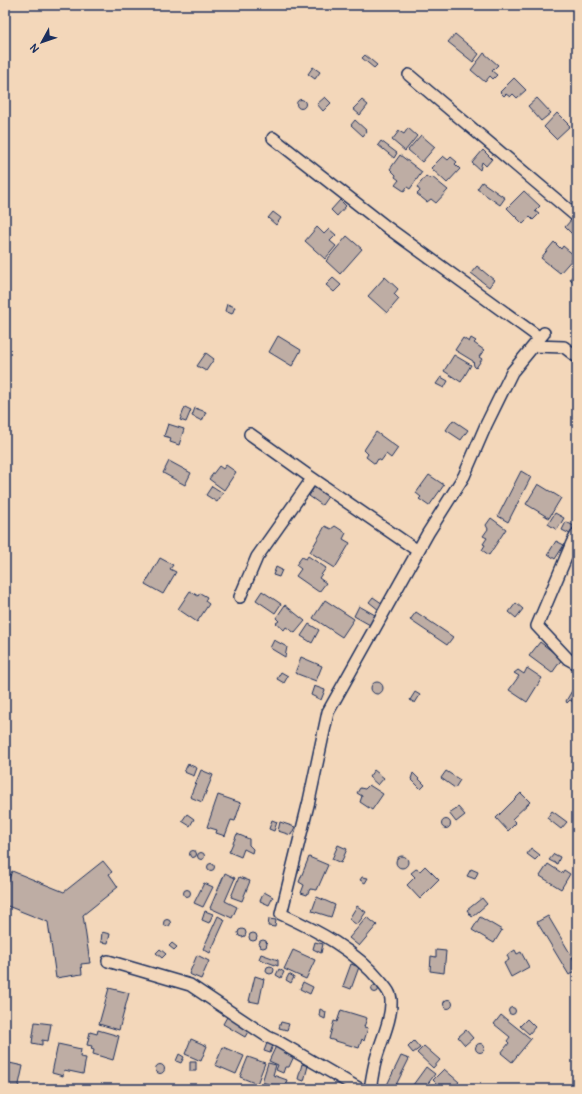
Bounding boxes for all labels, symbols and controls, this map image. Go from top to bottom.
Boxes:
north arrow [22,22,62,62]
text: N [27,41,42,55]

